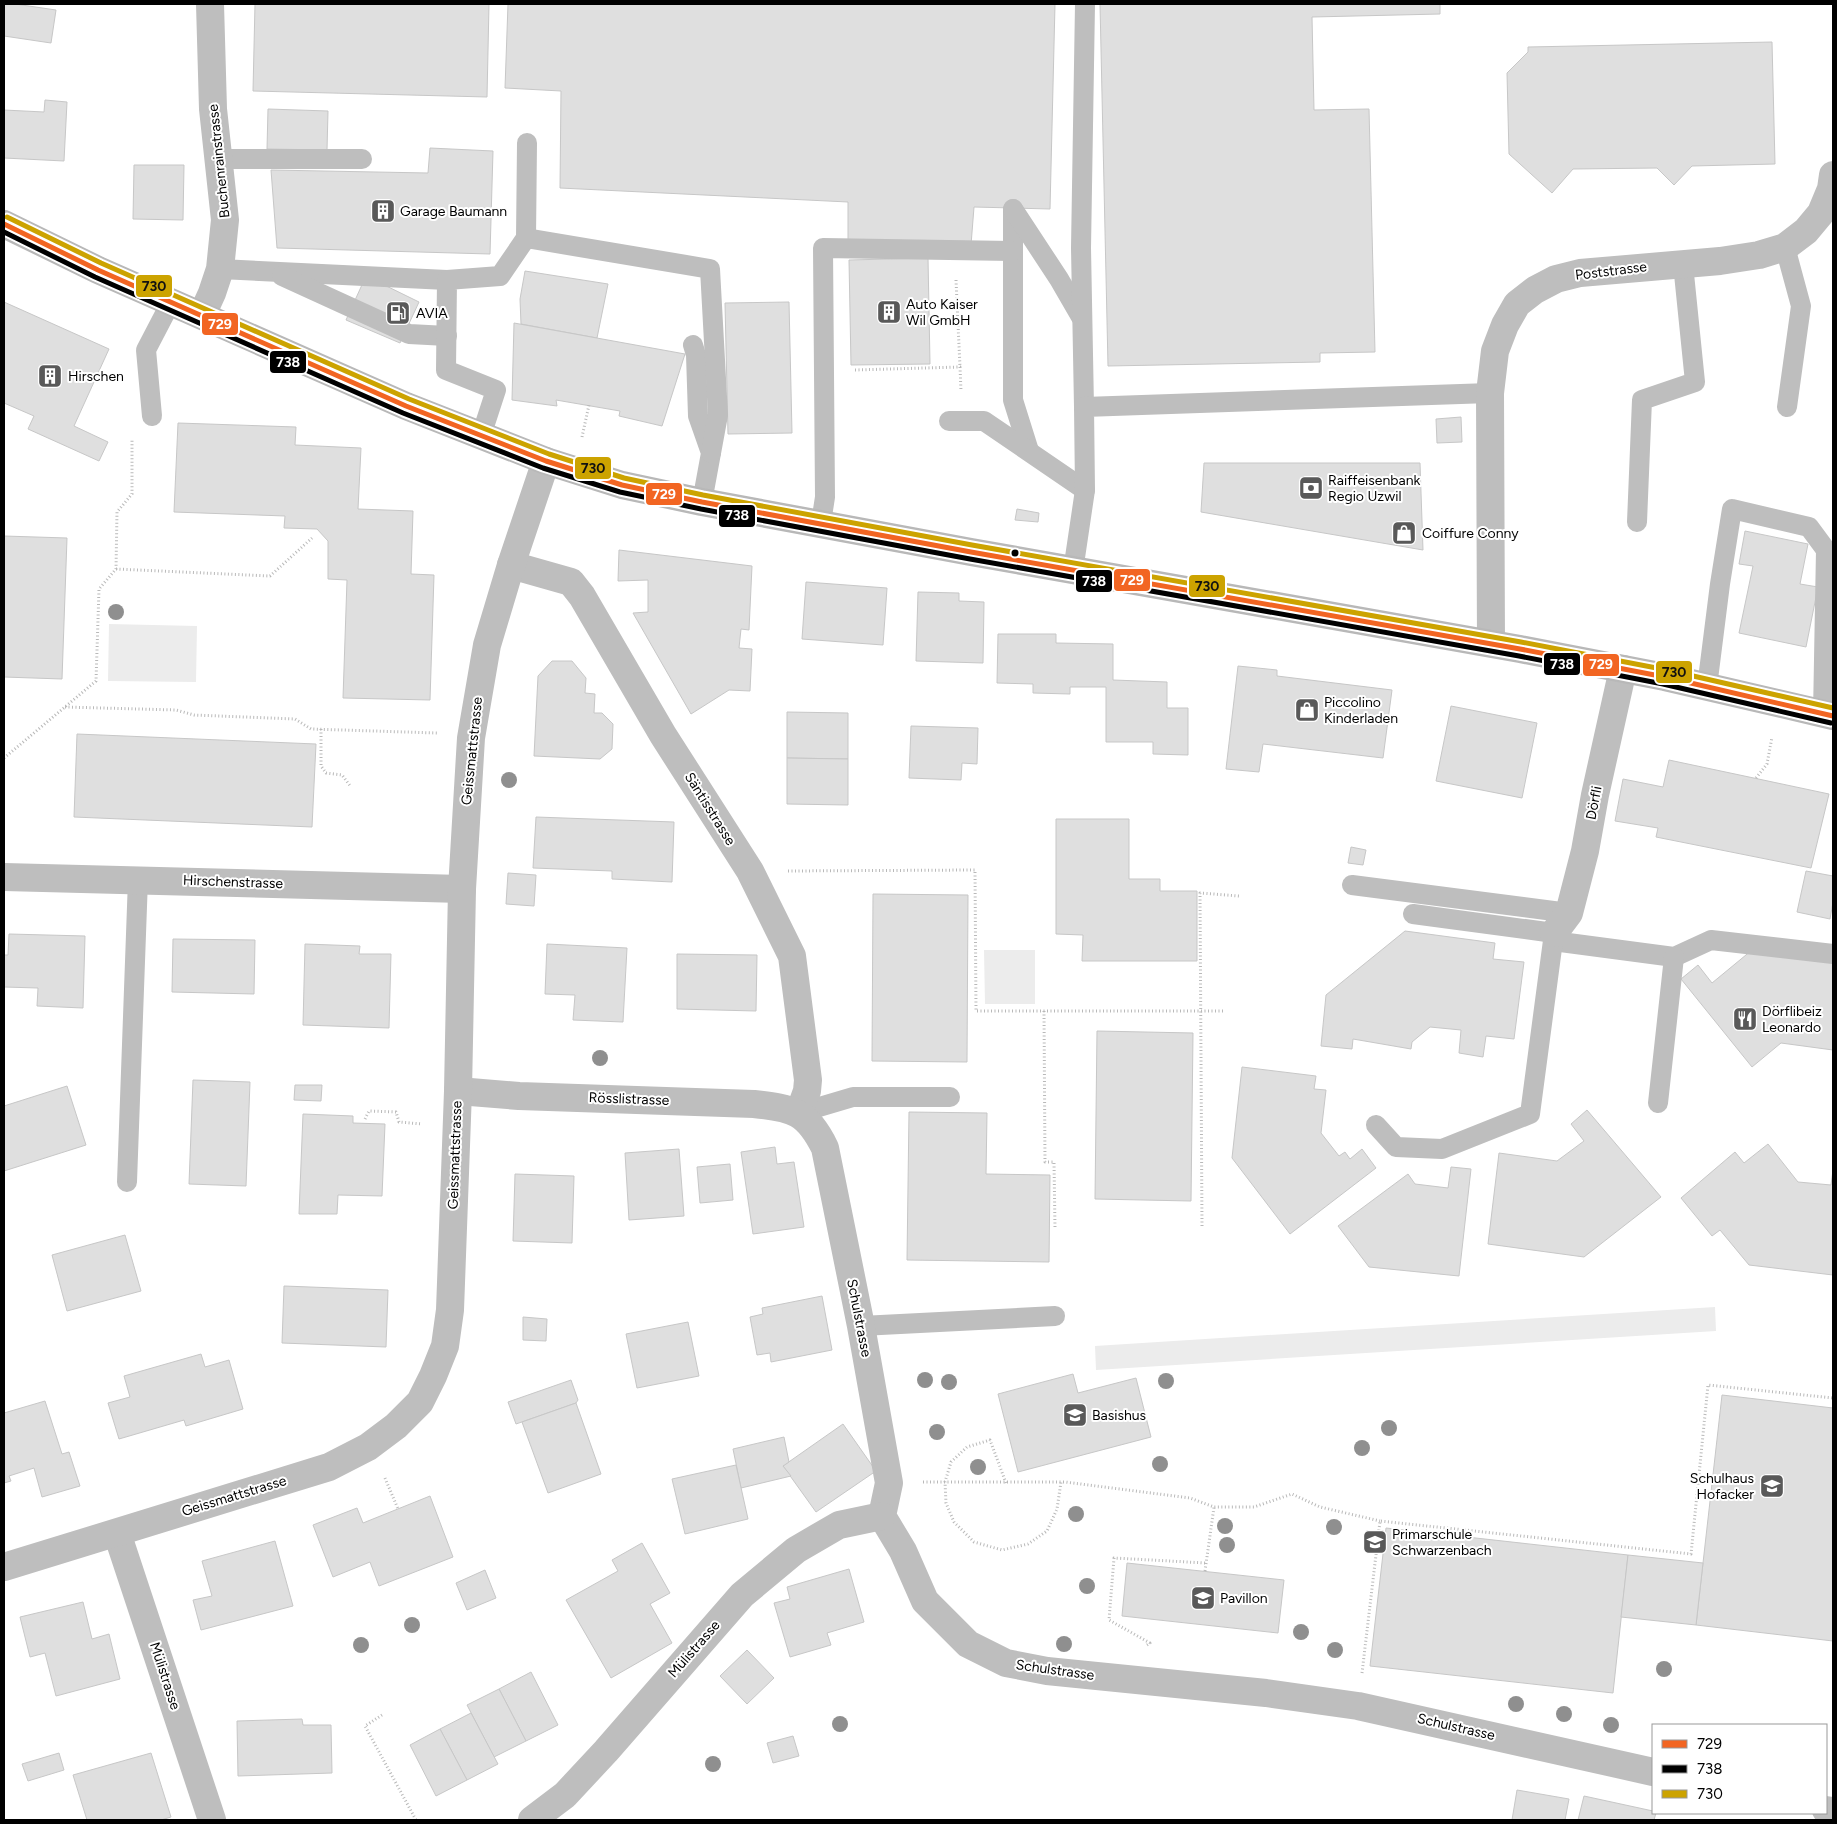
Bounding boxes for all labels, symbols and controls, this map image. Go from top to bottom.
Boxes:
street label: Buchenrainstrasse [205,103,233,219]
building icon: Garage Baumann [370,198,396,224]
place label: Garage Baumann [400,203,507,220]
street label: Poststrasse [1574,258,1648,284]
line badge: 730 [135,274,173,298]
text: 730 [142,278,166,295]
place label: Auto Kaiser Wil GmbH [906,296,978,329]
building icon: Auto Kaiser Wil GmbH [876,299,902,325]
fuel station icon: AVIA [385,300,411,326]
place label: AVIA [416,305,448,322]
line badge: 729 [201,312,239,336]
text: 729 [208,316,232,333]
line badge: 738 [269,350,307,374]
text: 738 [276,354,300,371]
building icon: Hirschen [37,363,63,389]
place label: Hirschen [68,368,124,385]
line badge: 730 [574,456,612,480]
text: 730 [581,460,605,477]
place label: Raiffeisenbank Regio Uzwil [1328,472,1420,505]
bank icon: Raiffeisenbank Regio Uzwil [1298,475,1324,501]
line badge: 729 [645,482,683,506]
text: 729 [652,486,676,503]
line badge: 738 [718,504,756,528]
text: 738 [725,507,749,524]
shop icon: Coiffure Conny [1391,520,1417,546]
place label: Coiffure Conny [1422,525,1519,542]
unlabelled marker [1010,548,1020,558]
line badge: 729 [1113,568,1151,592]
line badge: 738 [1075,569,1113,593]
text: 729 [1120,572,1144,589]
text: 738 [1082,573,1106,590]
line badge: 730 [1188,574,1226,598]
text: 730 [1195,578,1219,595]
line badge: 738 [1543,652,1581,676]
line badge: 729 [1582,653,1620,677]
text: 738 [1550,656,1574,673]
text: 729 [1589,656,1613,673]
line badge: 730 [1655,660,1693,684]
text: 730 [1662,664,1686,681]
place label: Piccolino Kinderladen [1324,694,1398,727]
street label: Geissmattstrasse [458,696,486,806]
shop icon: Piccolino Kinderladen [1294,697,1320,723]
street label: Säntisstrasse [681,769,739,849]
street label: Dörfli [1582,785,1606,821]
street label: Hirschenstrasse [183,872,284,892]
place label: Dörflibeiz Leonardo [1762,1003,1822,1036]
restaurant icon: Dörflibeiz Leonardo [1732,1006,1758,1032]
street label: Rösslistrasse [588,1089,670,1109]
street label: Geissmattstrasse [445,1100,465,1210]
street label: Schulstrasse [843,1277,875,1359]
school or university icon: Basishus [1062,1402,1088,1428]
place label: Basishus [1092,1407,1146,1424]
place label: Schulhaus Hofacker [1690,1470,1754,1503]
street label: Geissmattstrasse [180,1472,289,1520]
school or university icon: Schulhaus Hofacker [1759,1473,1785,1499]
place label: Primarschule Schwarzenbach [1392,1526,1492,1559]
school or university icon: Primarschule Schwarzenbach [1362,1529,1388,1555]
school or university icon: Pavillon [1190,1585,1216,1611]
place label: Pavillon [1220,1590,1268,1607]
street label: Mülistrasse [665,1617,724,1681]
street label: Mülistrasse [146,1640,184,1712]
street label: Schulstrasse [1015,1656,1096,1684]
street label: Schulstrasse [1415,1710,1497,1744]
legend [1652,1724,1827,1814]
text: 729 [1697,1735,1722,1753]
text: 738 [1697,1760,1722,1778]
text: 730 [1697,1785,1723,1803]

